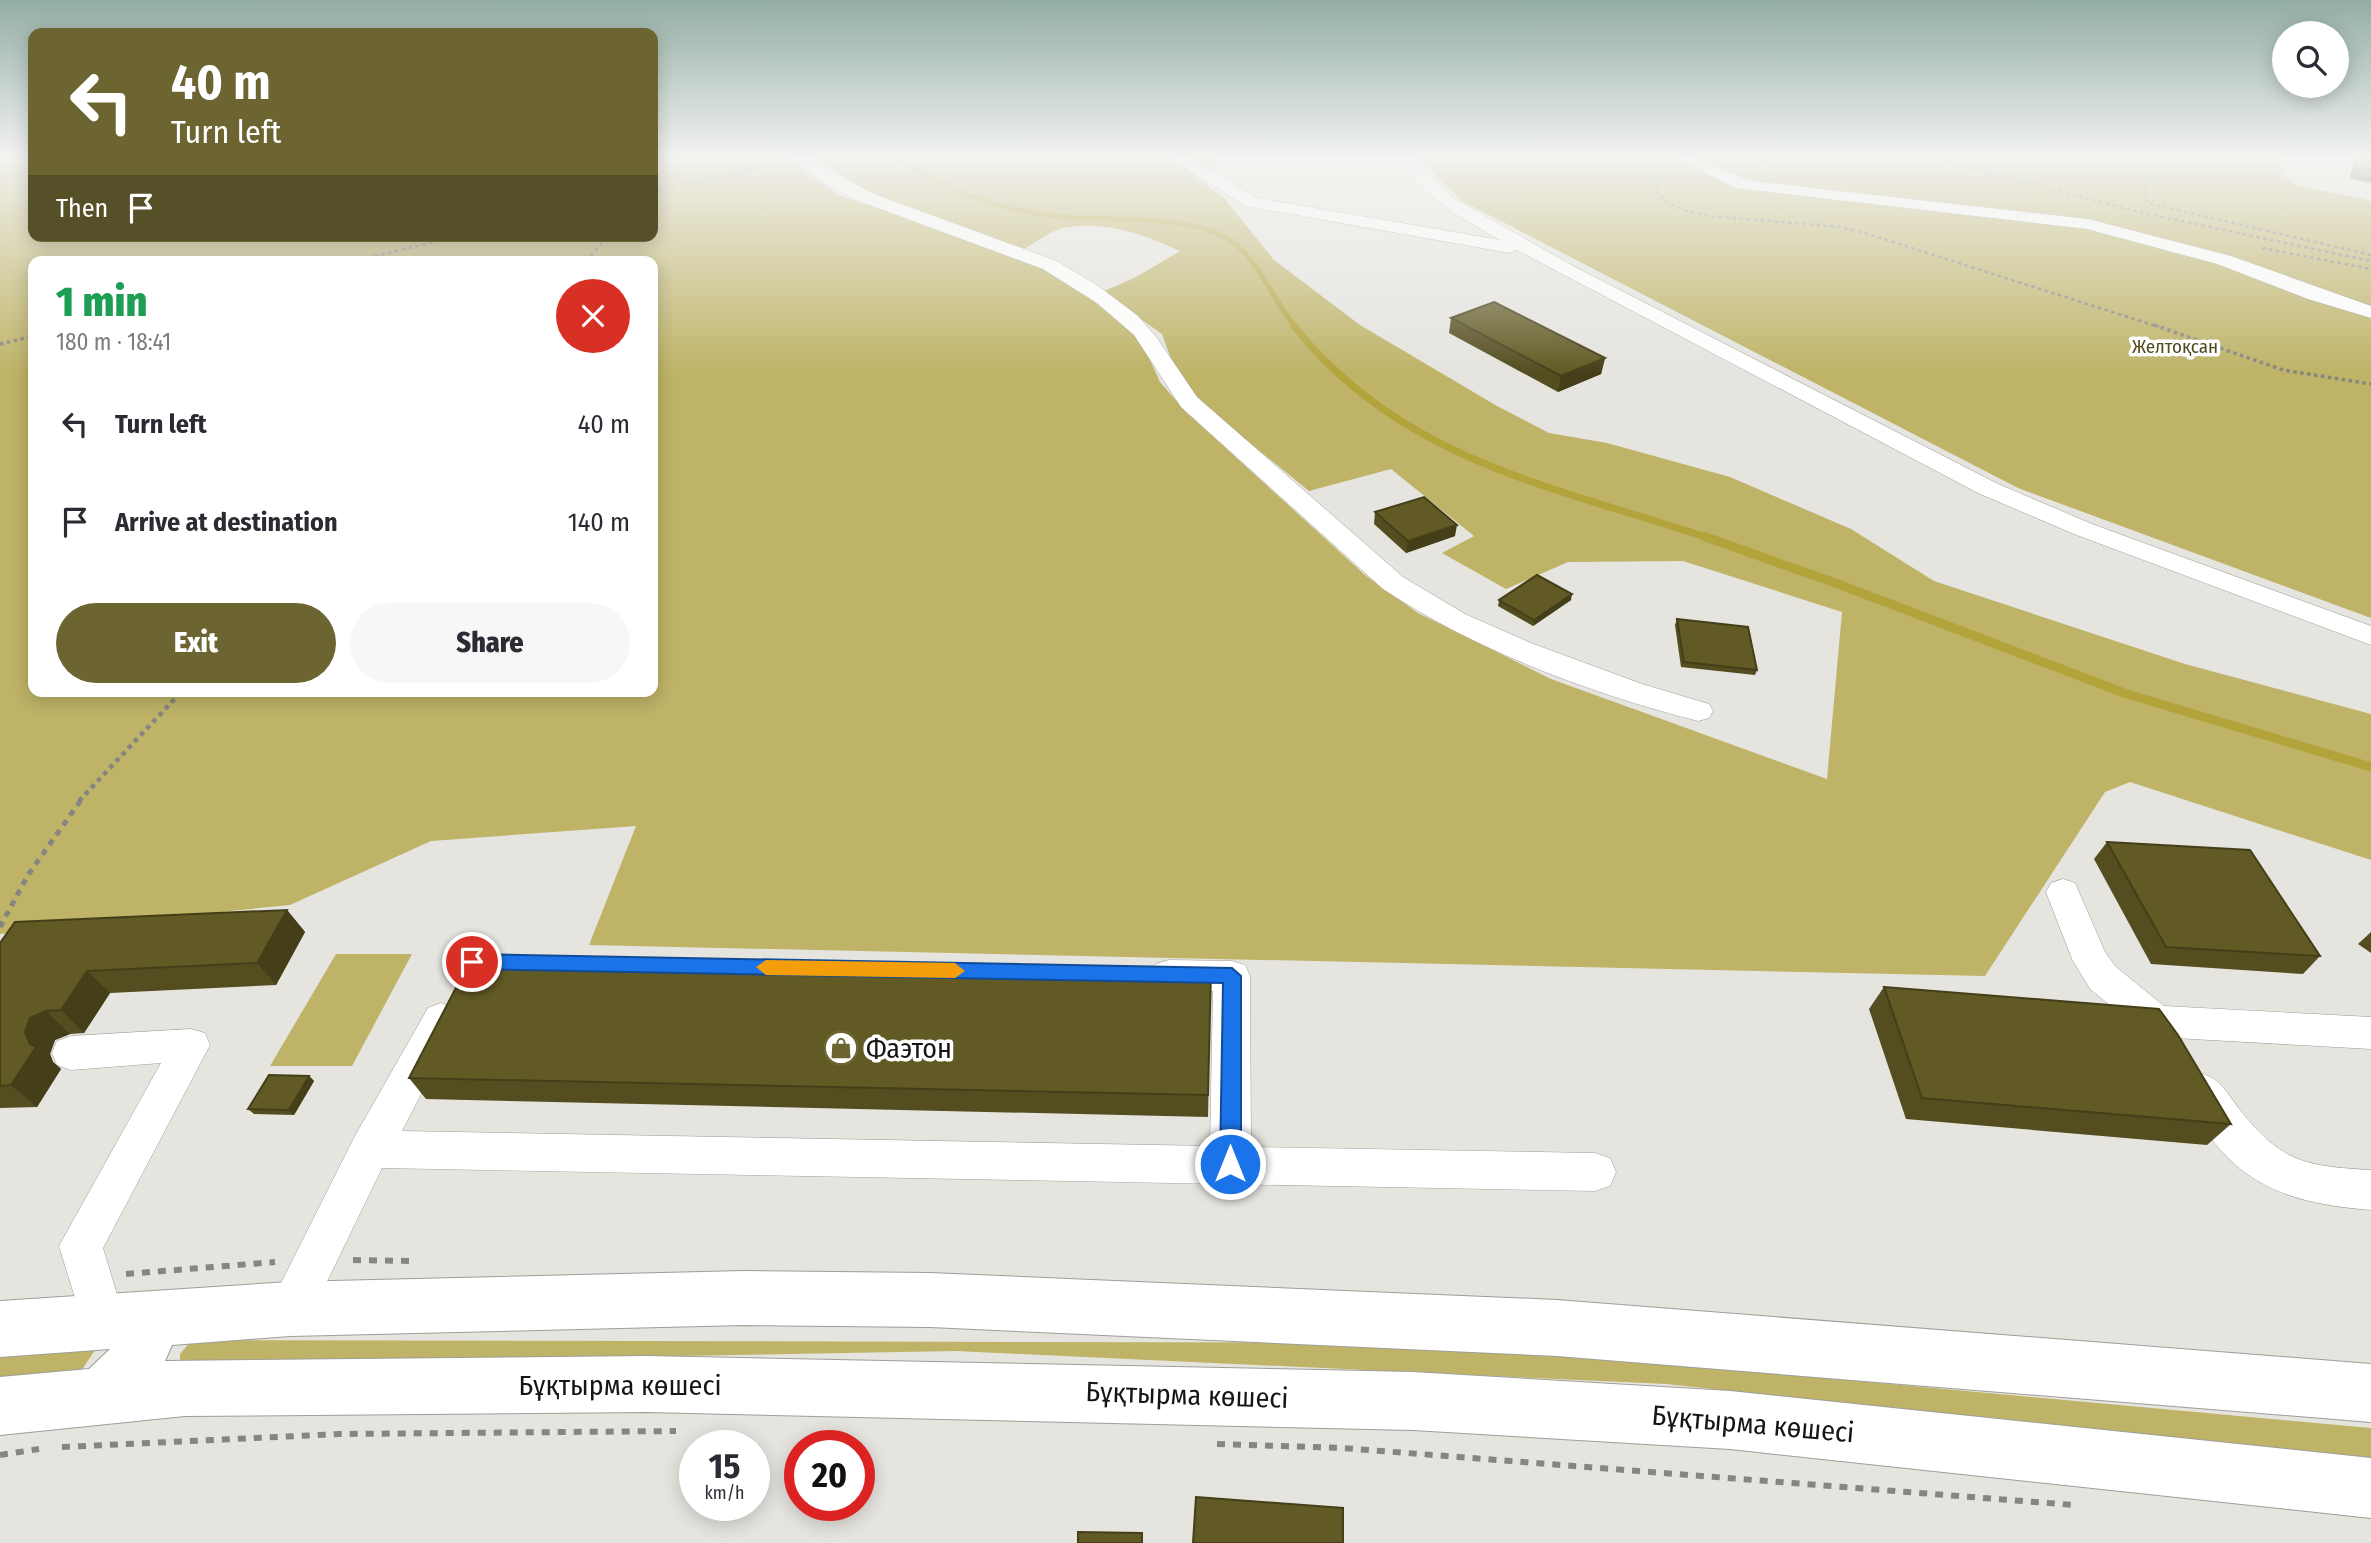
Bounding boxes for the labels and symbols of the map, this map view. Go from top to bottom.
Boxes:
park label: Желтоқсан [2132,335,2218,358]
pin [442,932,502,992]
shop icon: Фаэтон [822,1029,860,1067]
place label: Фаэтон [866,1032,952,1065]
position arrow [1193,1127,1267,1201]
street label: Бұқтырма көшесі [519,1369,721,1402]
street label: Бұқтырма көшесі [1085,1375,1289,1415]
street label: Бұқтырма көшесі [1650,1399,1856,1449]
speed limit sign: 20 [784,1430,875,1521]

